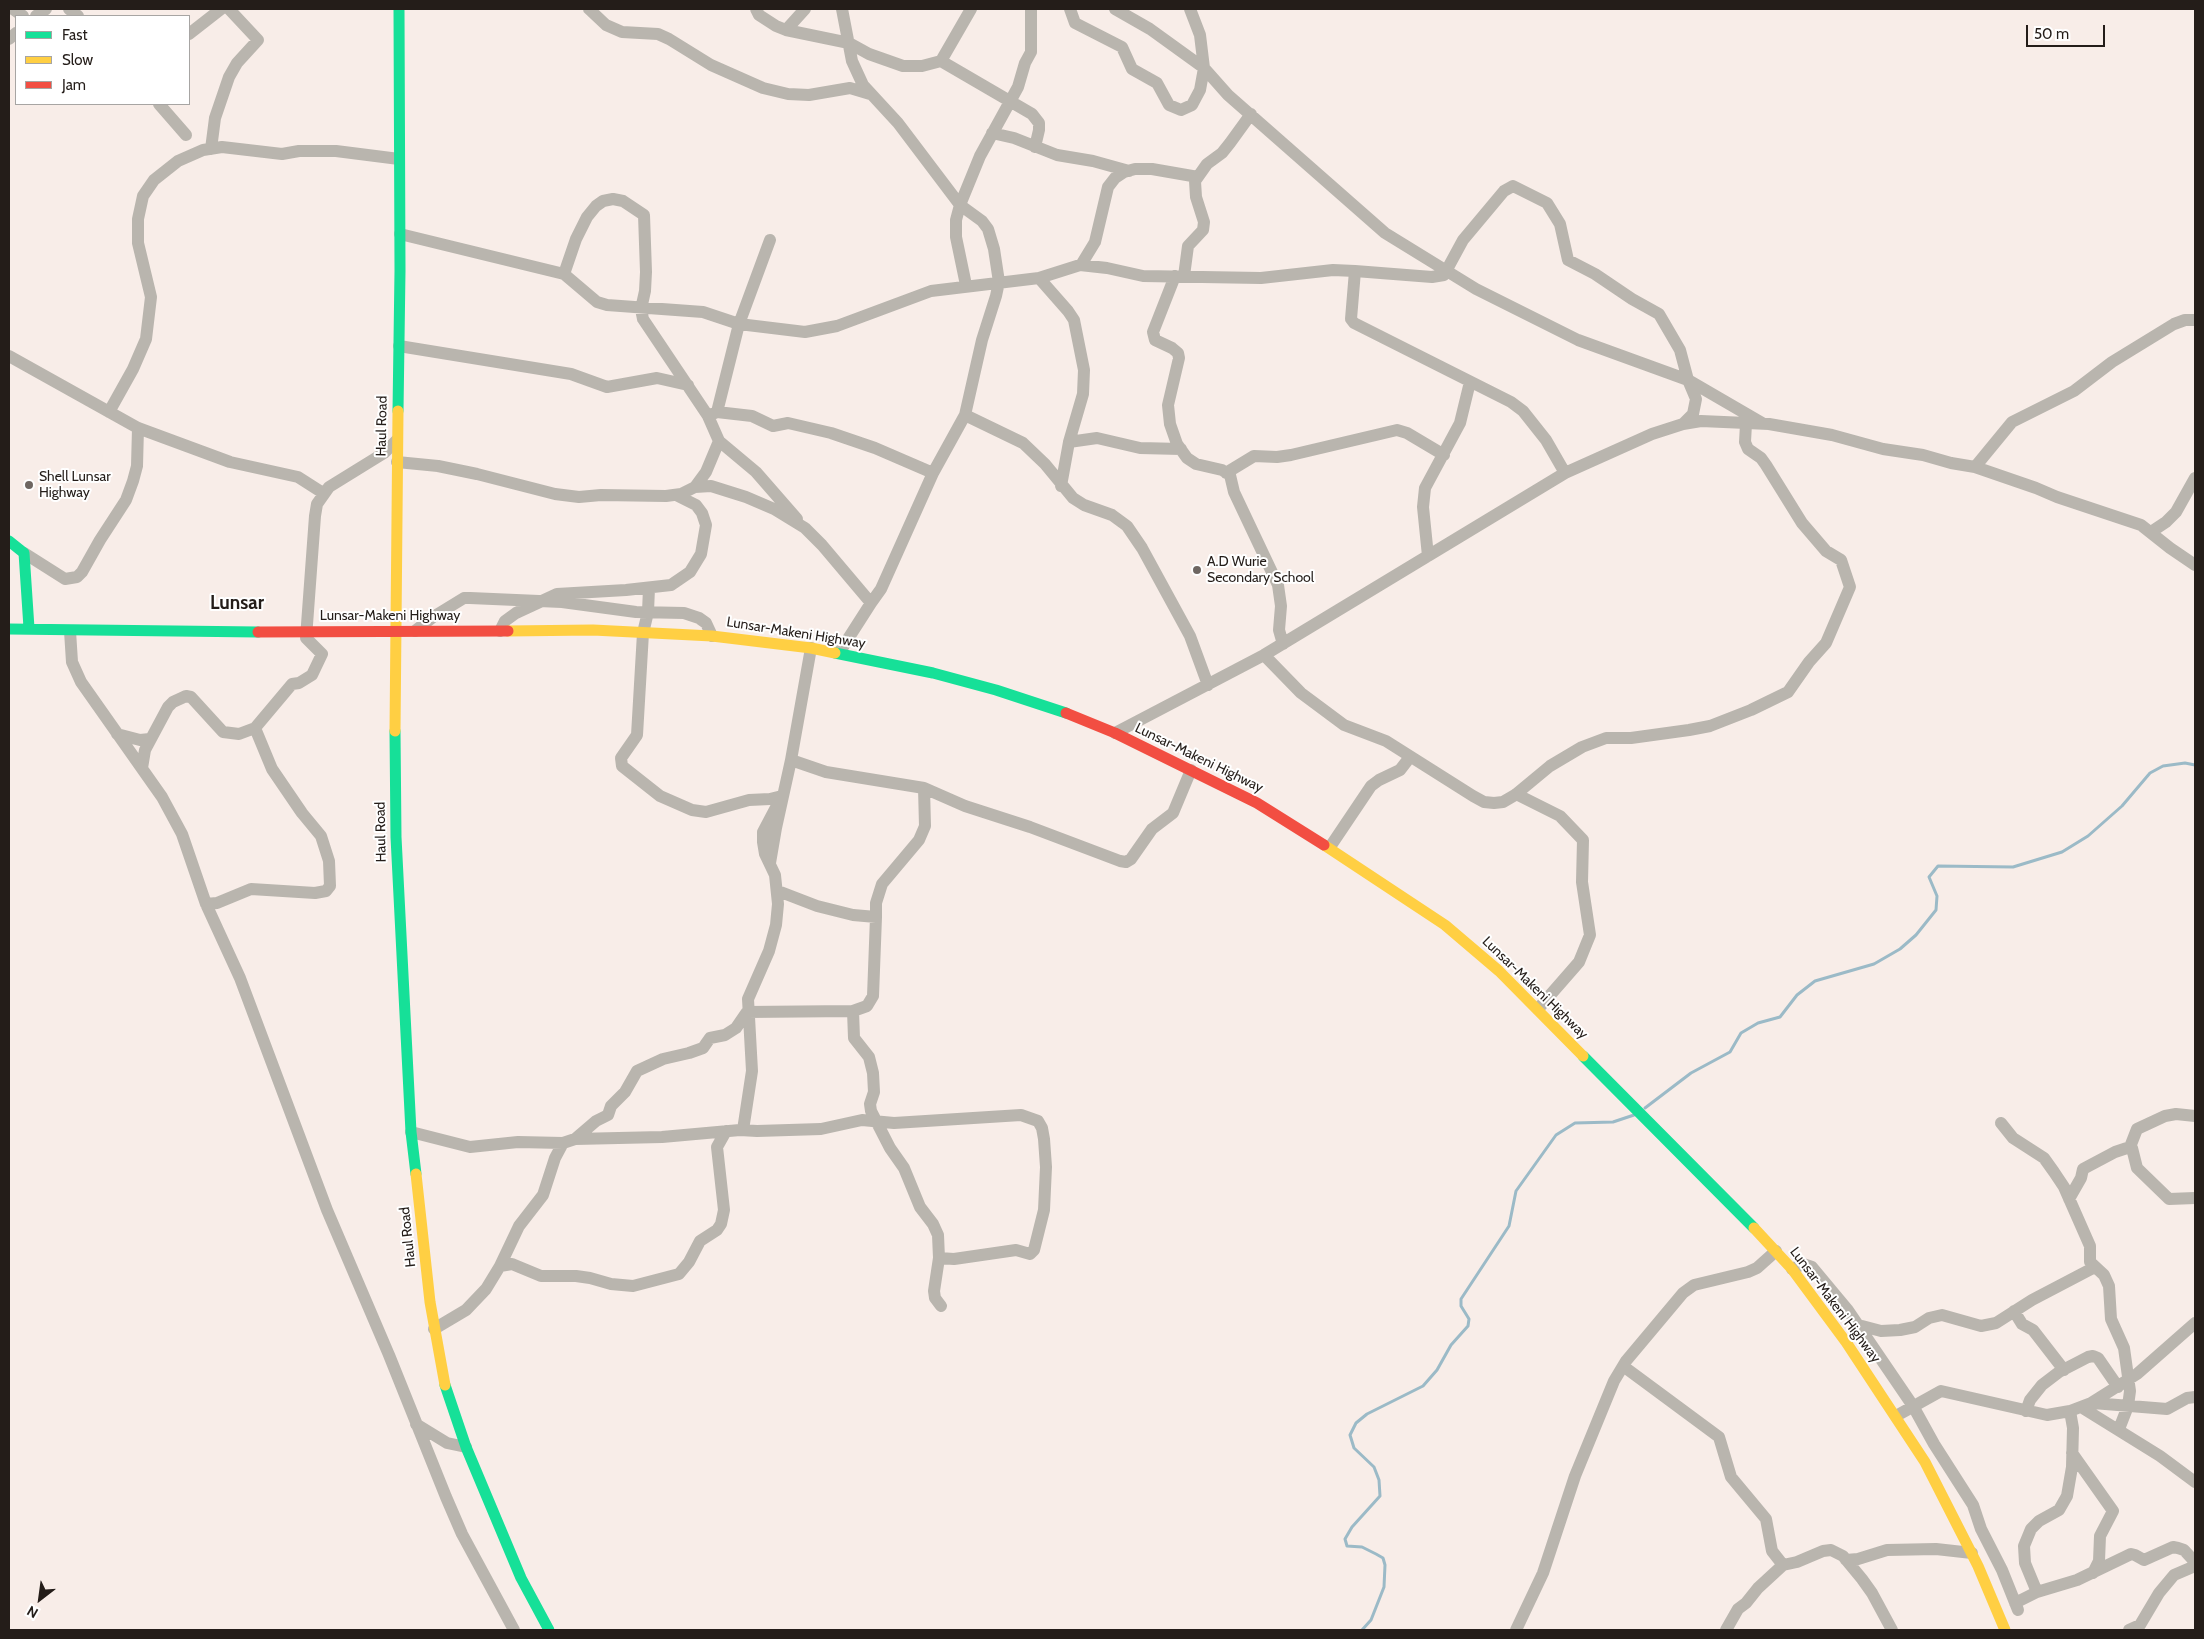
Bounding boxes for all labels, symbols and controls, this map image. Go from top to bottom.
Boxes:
legend [15,15,190,105]
scale bar [2029,15,2108,47]
text: 50 m [2034,25,2069,43]
text: Fast [62,26,87,44]
text: Slow [62,51,93,69]
text: Jam [62,76,86,94]
street label: Haul Road [373,396,391,456]
place label: Shell Lunsar Highway [39,469,111,502]
marker: Shell Lunsar Highway [23,479,35,491]
place label: A.D Wurie Secondary School [1207,554,1314,586]
marker: A.D Wurie Secondary School [1191,564,1203,576]
district label: Lunsar [210,592,264,614]
street label: Lunsar-Makeni Highway [320,608,460,624]
street label: Lunsar-Makeni Highway [725,614,867,652]
street label: Lunsar-Makeni Highway [1132,720,1266,796]
street label: Haul Road [372,802,390,862]
street label: Lunsar-Makeni Highway [1479,933,1591,1043]
street label: Haul Road [396,1206,420,1268]
street label: Lunsar-Makeni Highway [1786,1244,1884,1366]
north arrow [15,1574,65,1624]
text: N [24,1602,41,1622]

